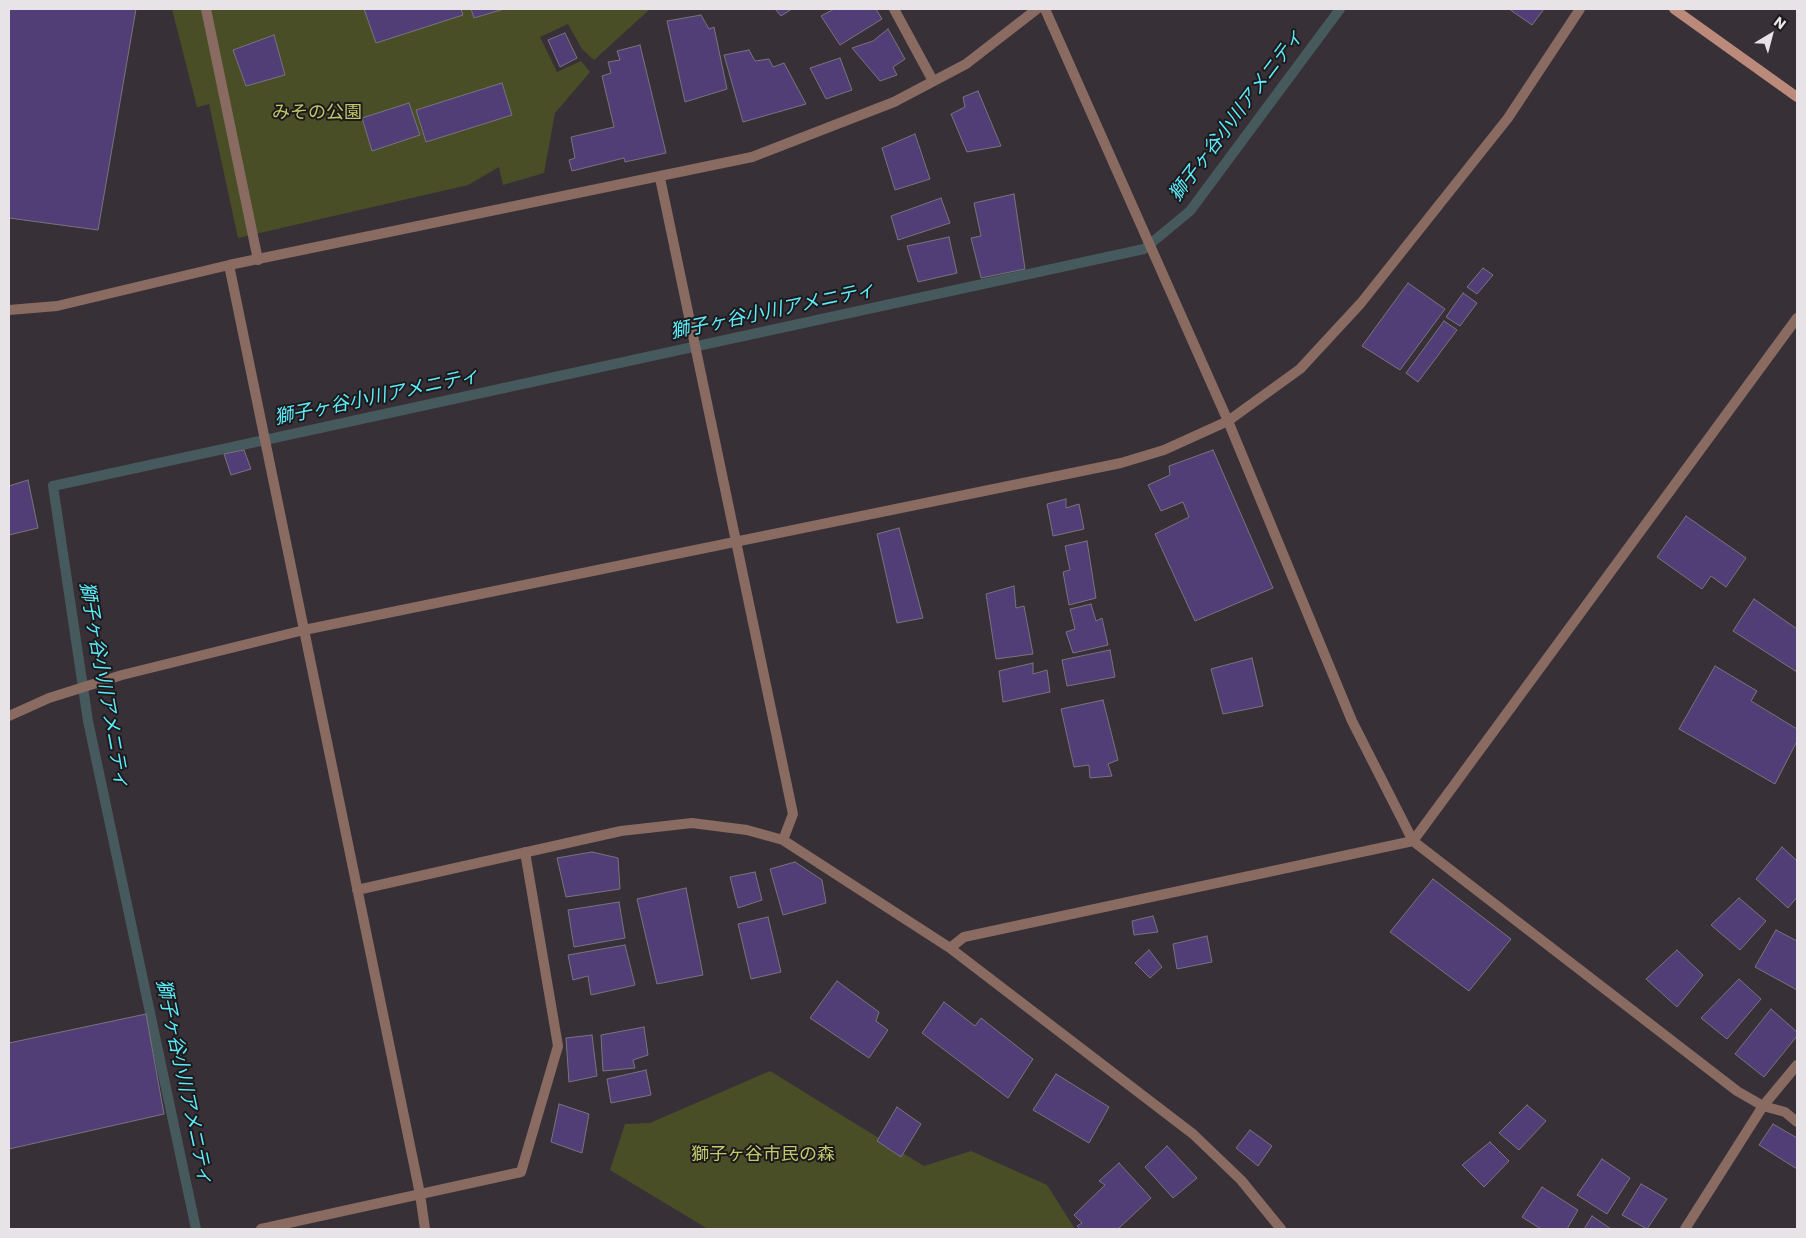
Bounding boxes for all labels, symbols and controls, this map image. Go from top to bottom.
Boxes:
north arrow [1746,10,1796,60]
text: N [1770,12,1790,34]
water label: 獅子ヶ谷小川アメニティ [1165,26,1309,206]
park label: みその公園 [272,102,362,124]
water label: 獅子ヶ谷小川アメニティ [668,279,878,345]
water label: 獅子ヶ谷小川アメニティ [272,365,482,431]
water label: 獅子ヶ谷小川アメニティ [74,580,132,790]
water label: 獅子ヶ谷小川アメニティ [150,977,216,1187]
park label: 獅子ヶ谷市民の森 [691,1144,835,1166]

